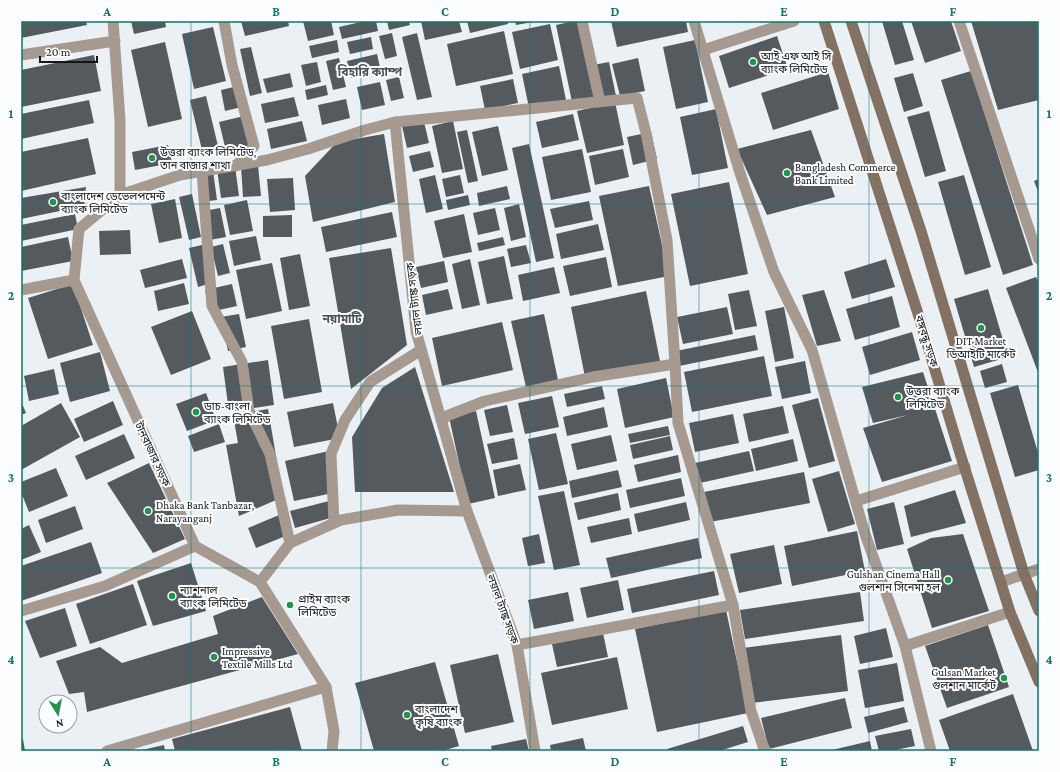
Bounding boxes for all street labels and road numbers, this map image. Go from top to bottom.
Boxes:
street label: লয়াল ট্যাঙ্ক সড়ক [404,262,425,337]
street label: বঙ্গবন্ধু সড়ক [911,313,941,369]
street label: টানবাজার সড়ক [132,419,173,488]
street label: লয়াল ট্যাঙ্ক সড়ক [485,572,521,645]

